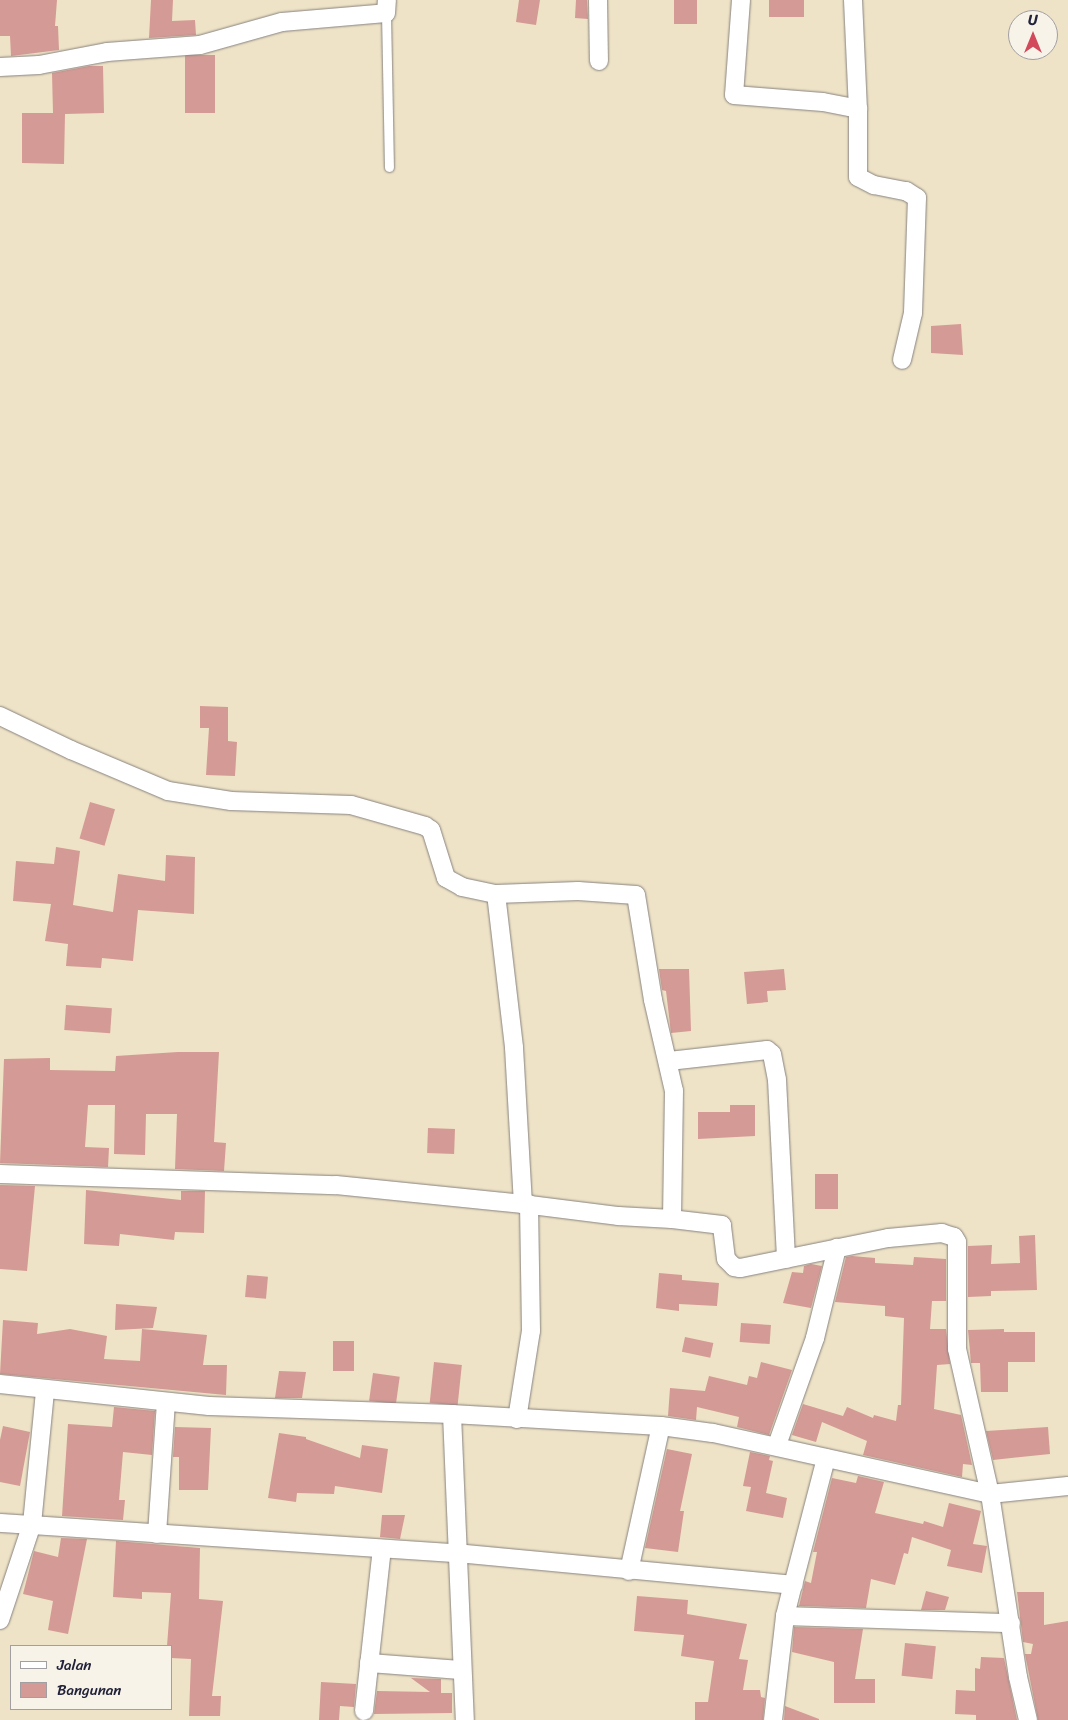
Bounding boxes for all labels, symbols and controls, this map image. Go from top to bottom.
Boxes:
text: U [1028,8,1038,33]
north arrow [1008,10,1058,60]
legend [10,1645,172,1710]
text: Jalan [57,1652,91,1678]
text: Bangunan [57,1677,121,1703]

